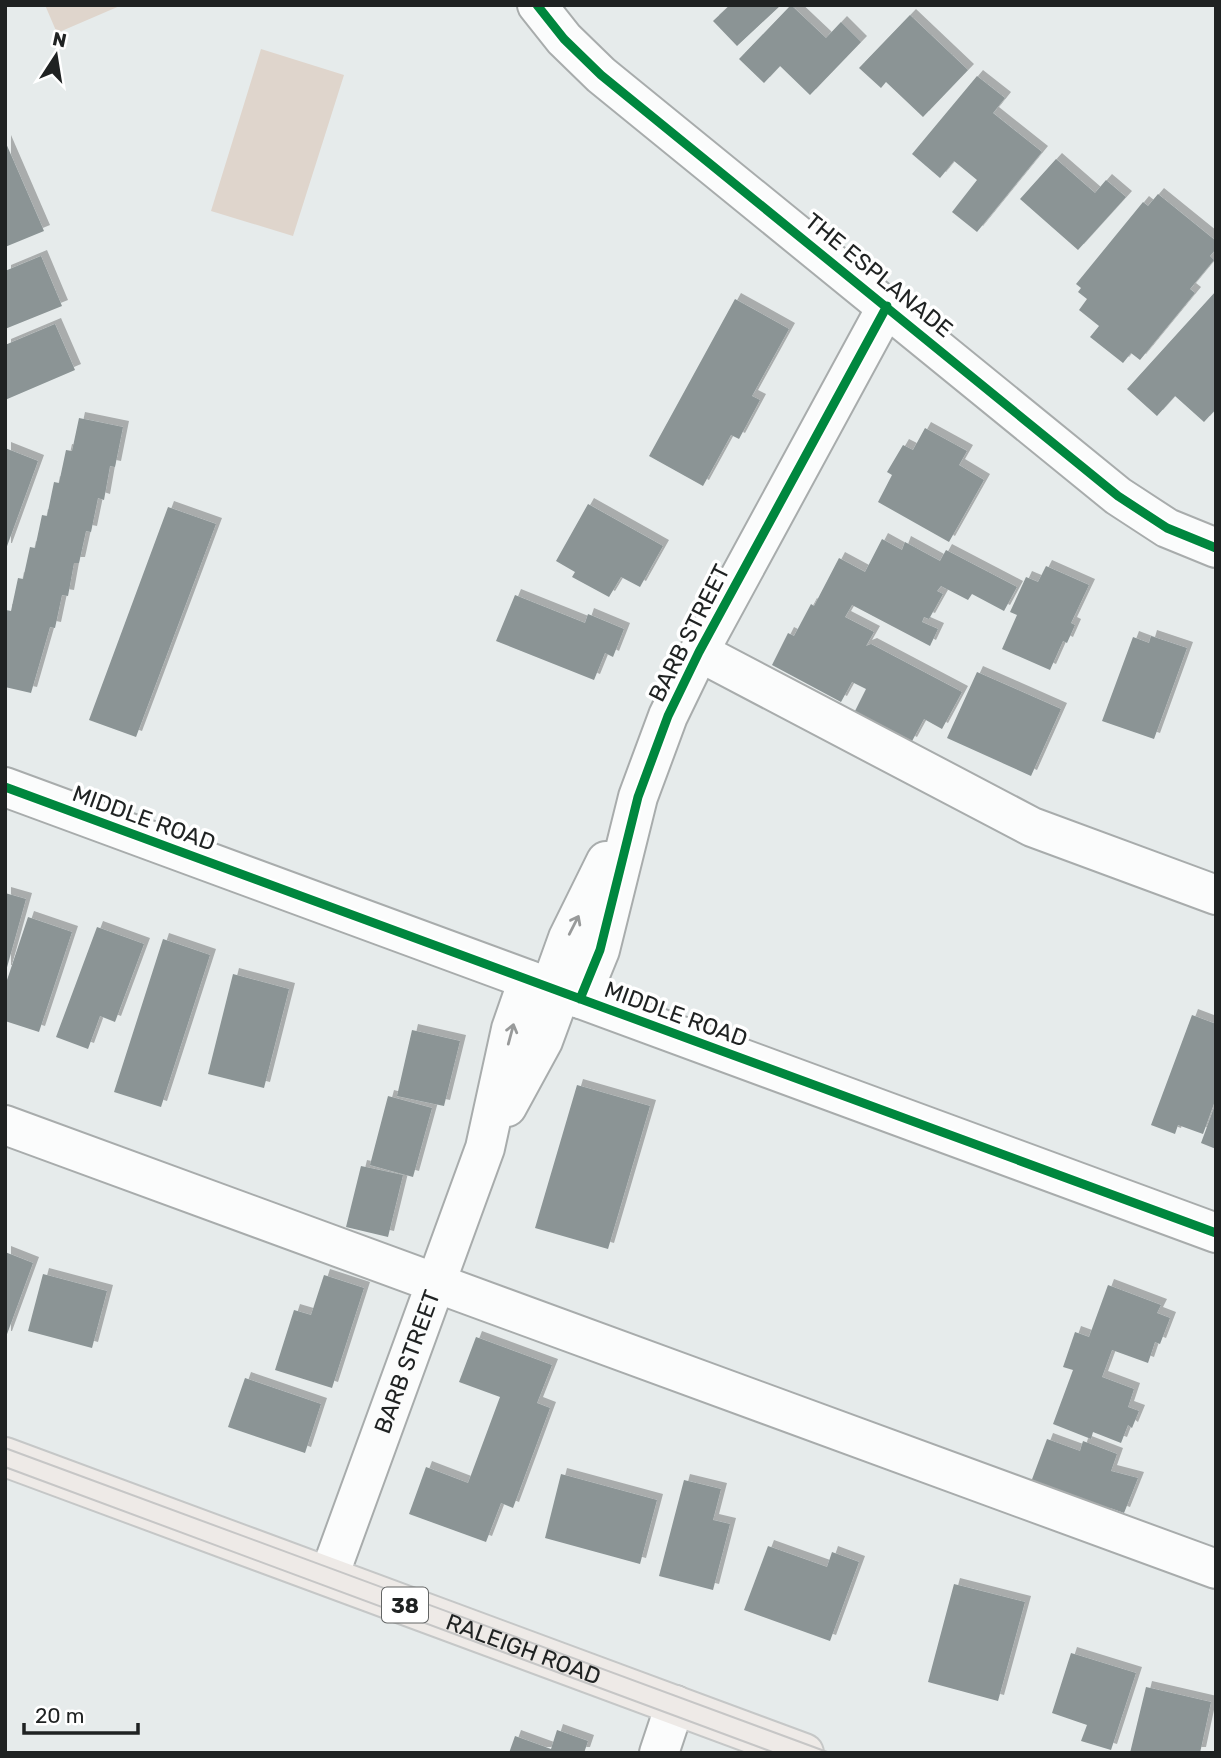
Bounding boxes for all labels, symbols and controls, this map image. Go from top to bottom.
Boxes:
north arrow [21,21,91,91]
text: N [50,27,69,53]
street label: THE ESPLANADE [800,207,958,343]
street label: BARB STREET [642,560,736,706]
street label: MIDDLE ROAD [69,779,219,857]
one-way arrow [568,915,582,935]
street label: MIDDLE ROAD [601,975,751,1053]
one-way arrow [505,1023,518,1046]
street label: BARB STREET [368,1286,446,1437]
road number: 38 [382,1588,428,1622]
street label: RALEIGH ROAD [442,1608,605,1691]
scale bar [24,1692,138,1736]
text: 20 m [35,1703,84,1728]

